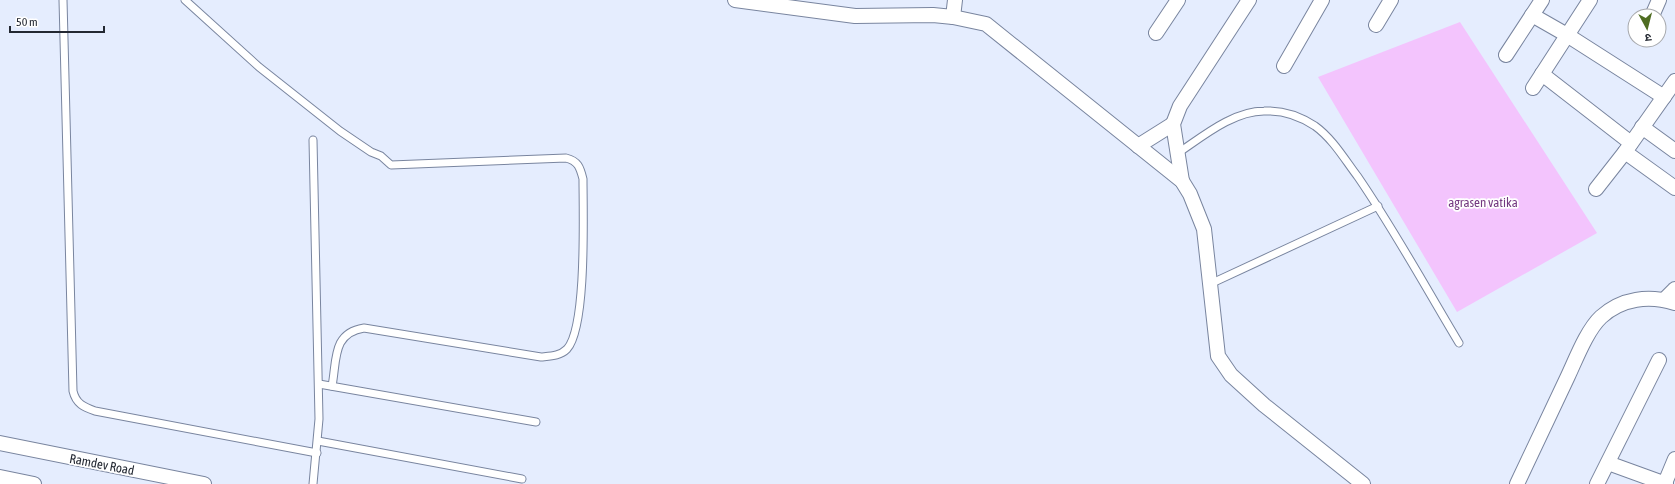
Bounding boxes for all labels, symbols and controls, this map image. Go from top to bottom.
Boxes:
scale bar [10,8,104,34]
north arrow [1627,8,1667,48]
text: 50 m [16,15,38,29]
text: उ [1644,32,1652,44]
park label: agrasen vatika [1448,195,1518,210]
street label: Ramdev Road [68,451,136,478]

